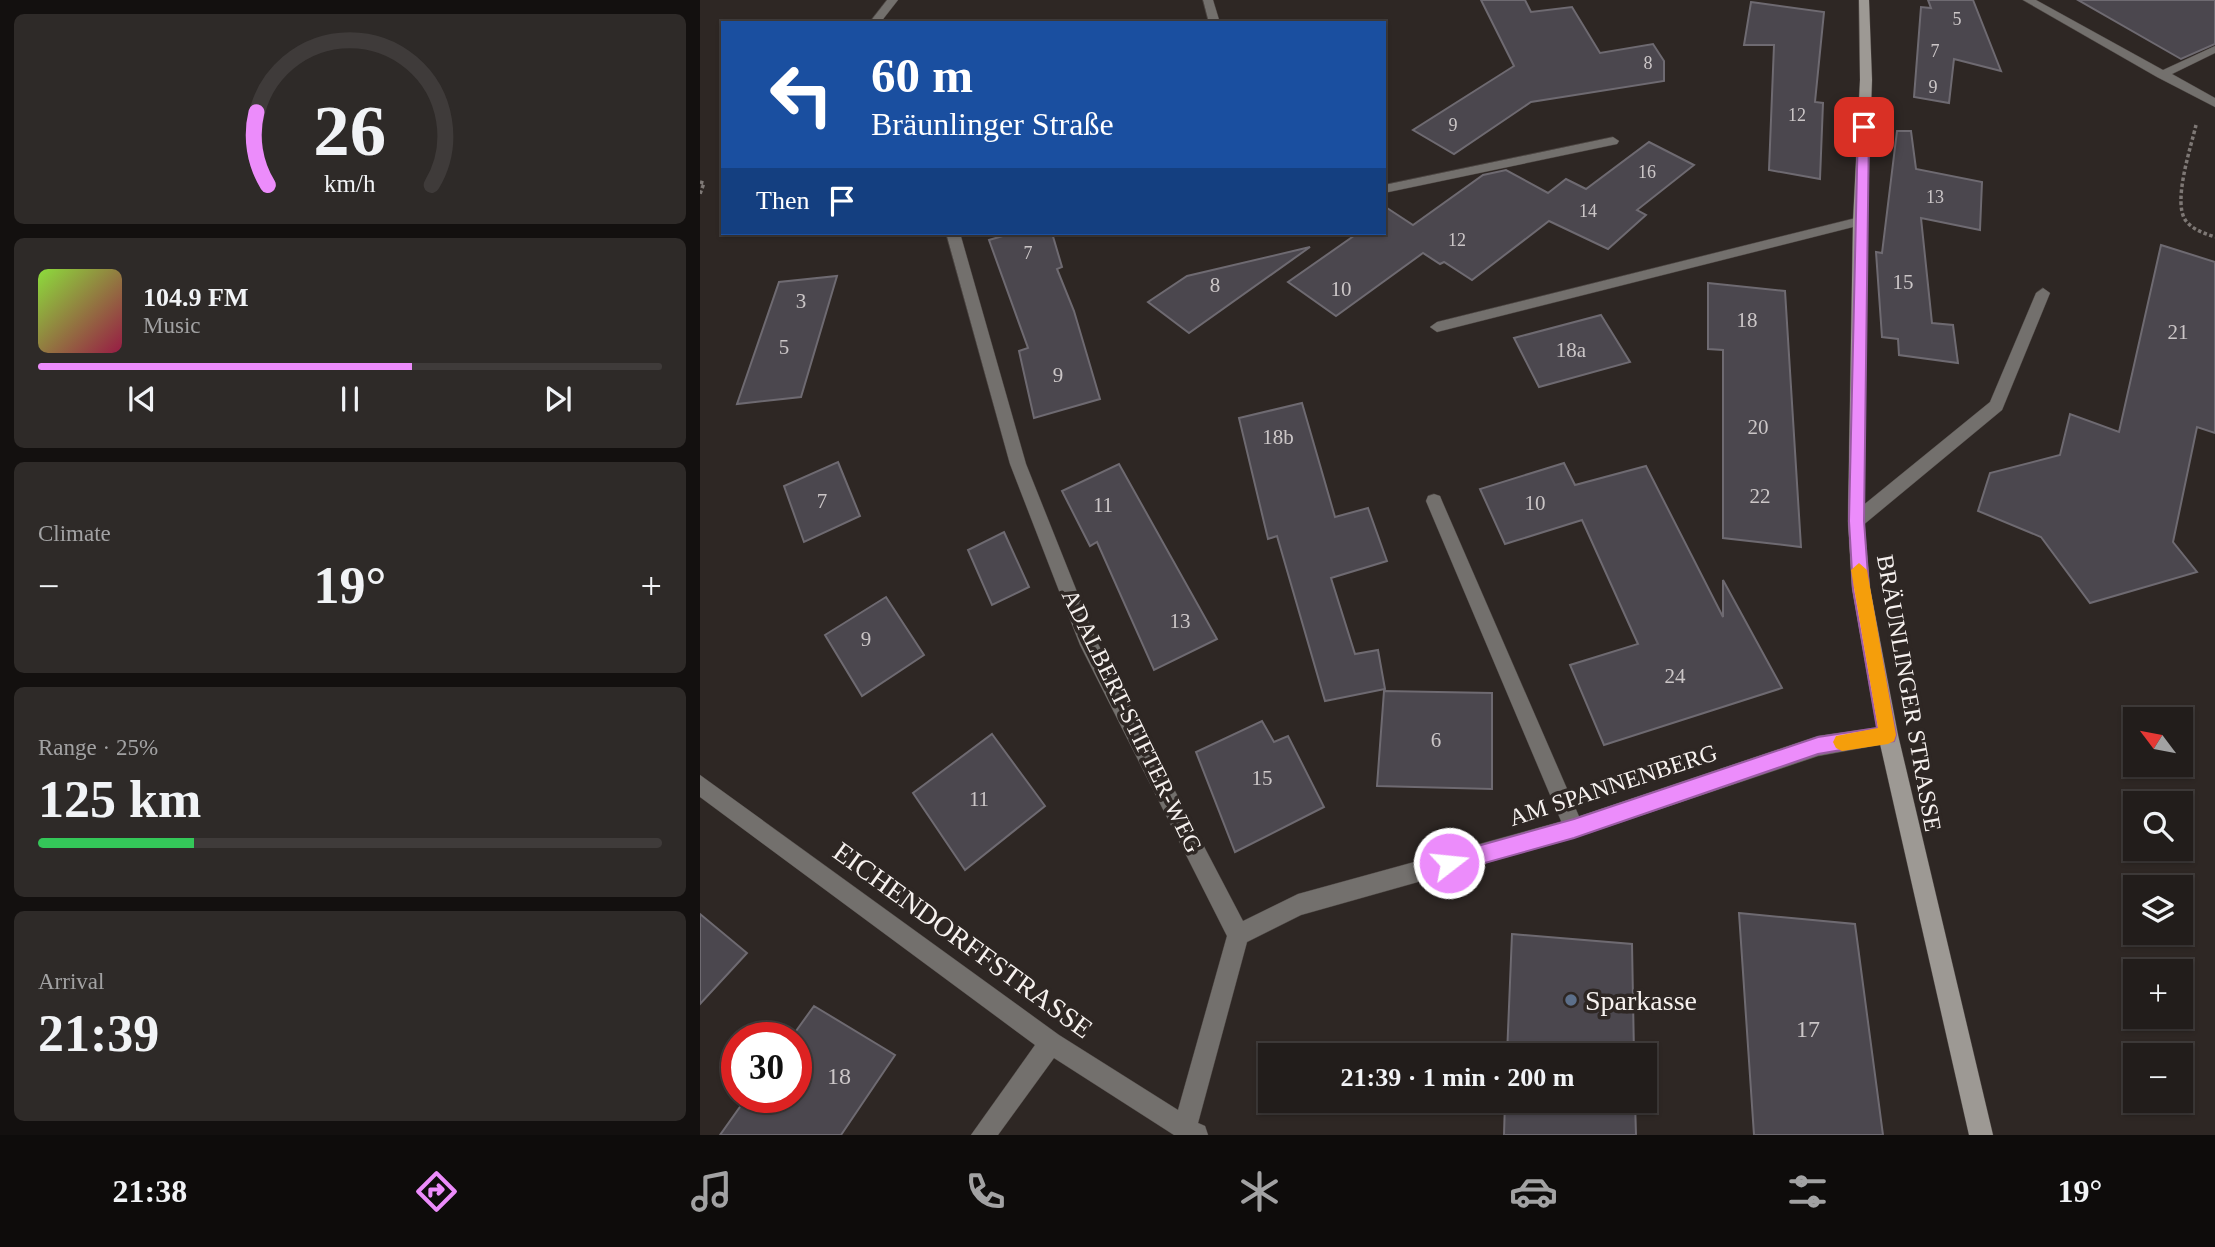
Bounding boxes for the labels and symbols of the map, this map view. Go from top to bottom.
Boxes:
house number: 5 [1953,9,1962,29]
house number: 7 [1931,41,1940,61]
house number: 8 [1644,53,1653,73]
house number: 9 [1929,77,1938,97]
pin [1834,97,1894,157]
house number: 12 [1788,105,1806,125]
house number: 9 [1449,115,1458,135]
house number: 16 [1638,162,1656,182]
house number: 13 [1926,187,1944,207]
house number: 14 [1579,201,1597,221]
house number: 12 [1448,230,1466,250]
house number: 7 [1024,243,1033,263]
house number: 15 [1893,270,1914,294]
house number: 8 [1210,273,1220,297]
house number: 10 [1331,277,1352,301]
house number: 3 [796,289,806,313]
house number: 18 [1737,308,1758,332]
house number: 21 [2168,320,2189,344]
house number: 5 [779,335,789,359]
house number: 18a [1556,338,1587,362]
house number: 9 [1053,363,1063,387]
house number: 20 [1748,415,1769,439]
house number: 18b [1262,425,1294,449]
house number: 22 [1750,484,1771,508]
house number: 7 [817,489,827,513]
house number: 10 [1525,491,1546,515]
house number: 11 [1093,493,1113,517]
street label: BRÄUNLINGER STRASSE [1872,553,1946,833]
street label: ADALBERT-STIFTER-WEG [1057,585,1207,857]
house number: 13 [1170,609,1191,633]
house number: 9 [861,627,871,651]
house number: 24 [1665,664,1686,688]
north arrow [2123,707,2193,777]
house number: 6 [1431,728,1441,752]
street label: AM SPANNENBERG [1506,739,1720,831]
house number: 15 [1252,766,1273,790]
house number: 11 [969,787,989,811]
position arrow [1412,826,1486,900]
street label: EICHENDORFFSTRASSE [827,836,1099,1044]
place label: Sparkasse [1585,985,1697,1016]
marker: Sparkasse [1563,992,1579,1008]
house number: 17 [1796,1016,1820,1042]
speed limit sign: 30 [721,1022,812,1113]
house number: 18 [827,1063,851,1089]

